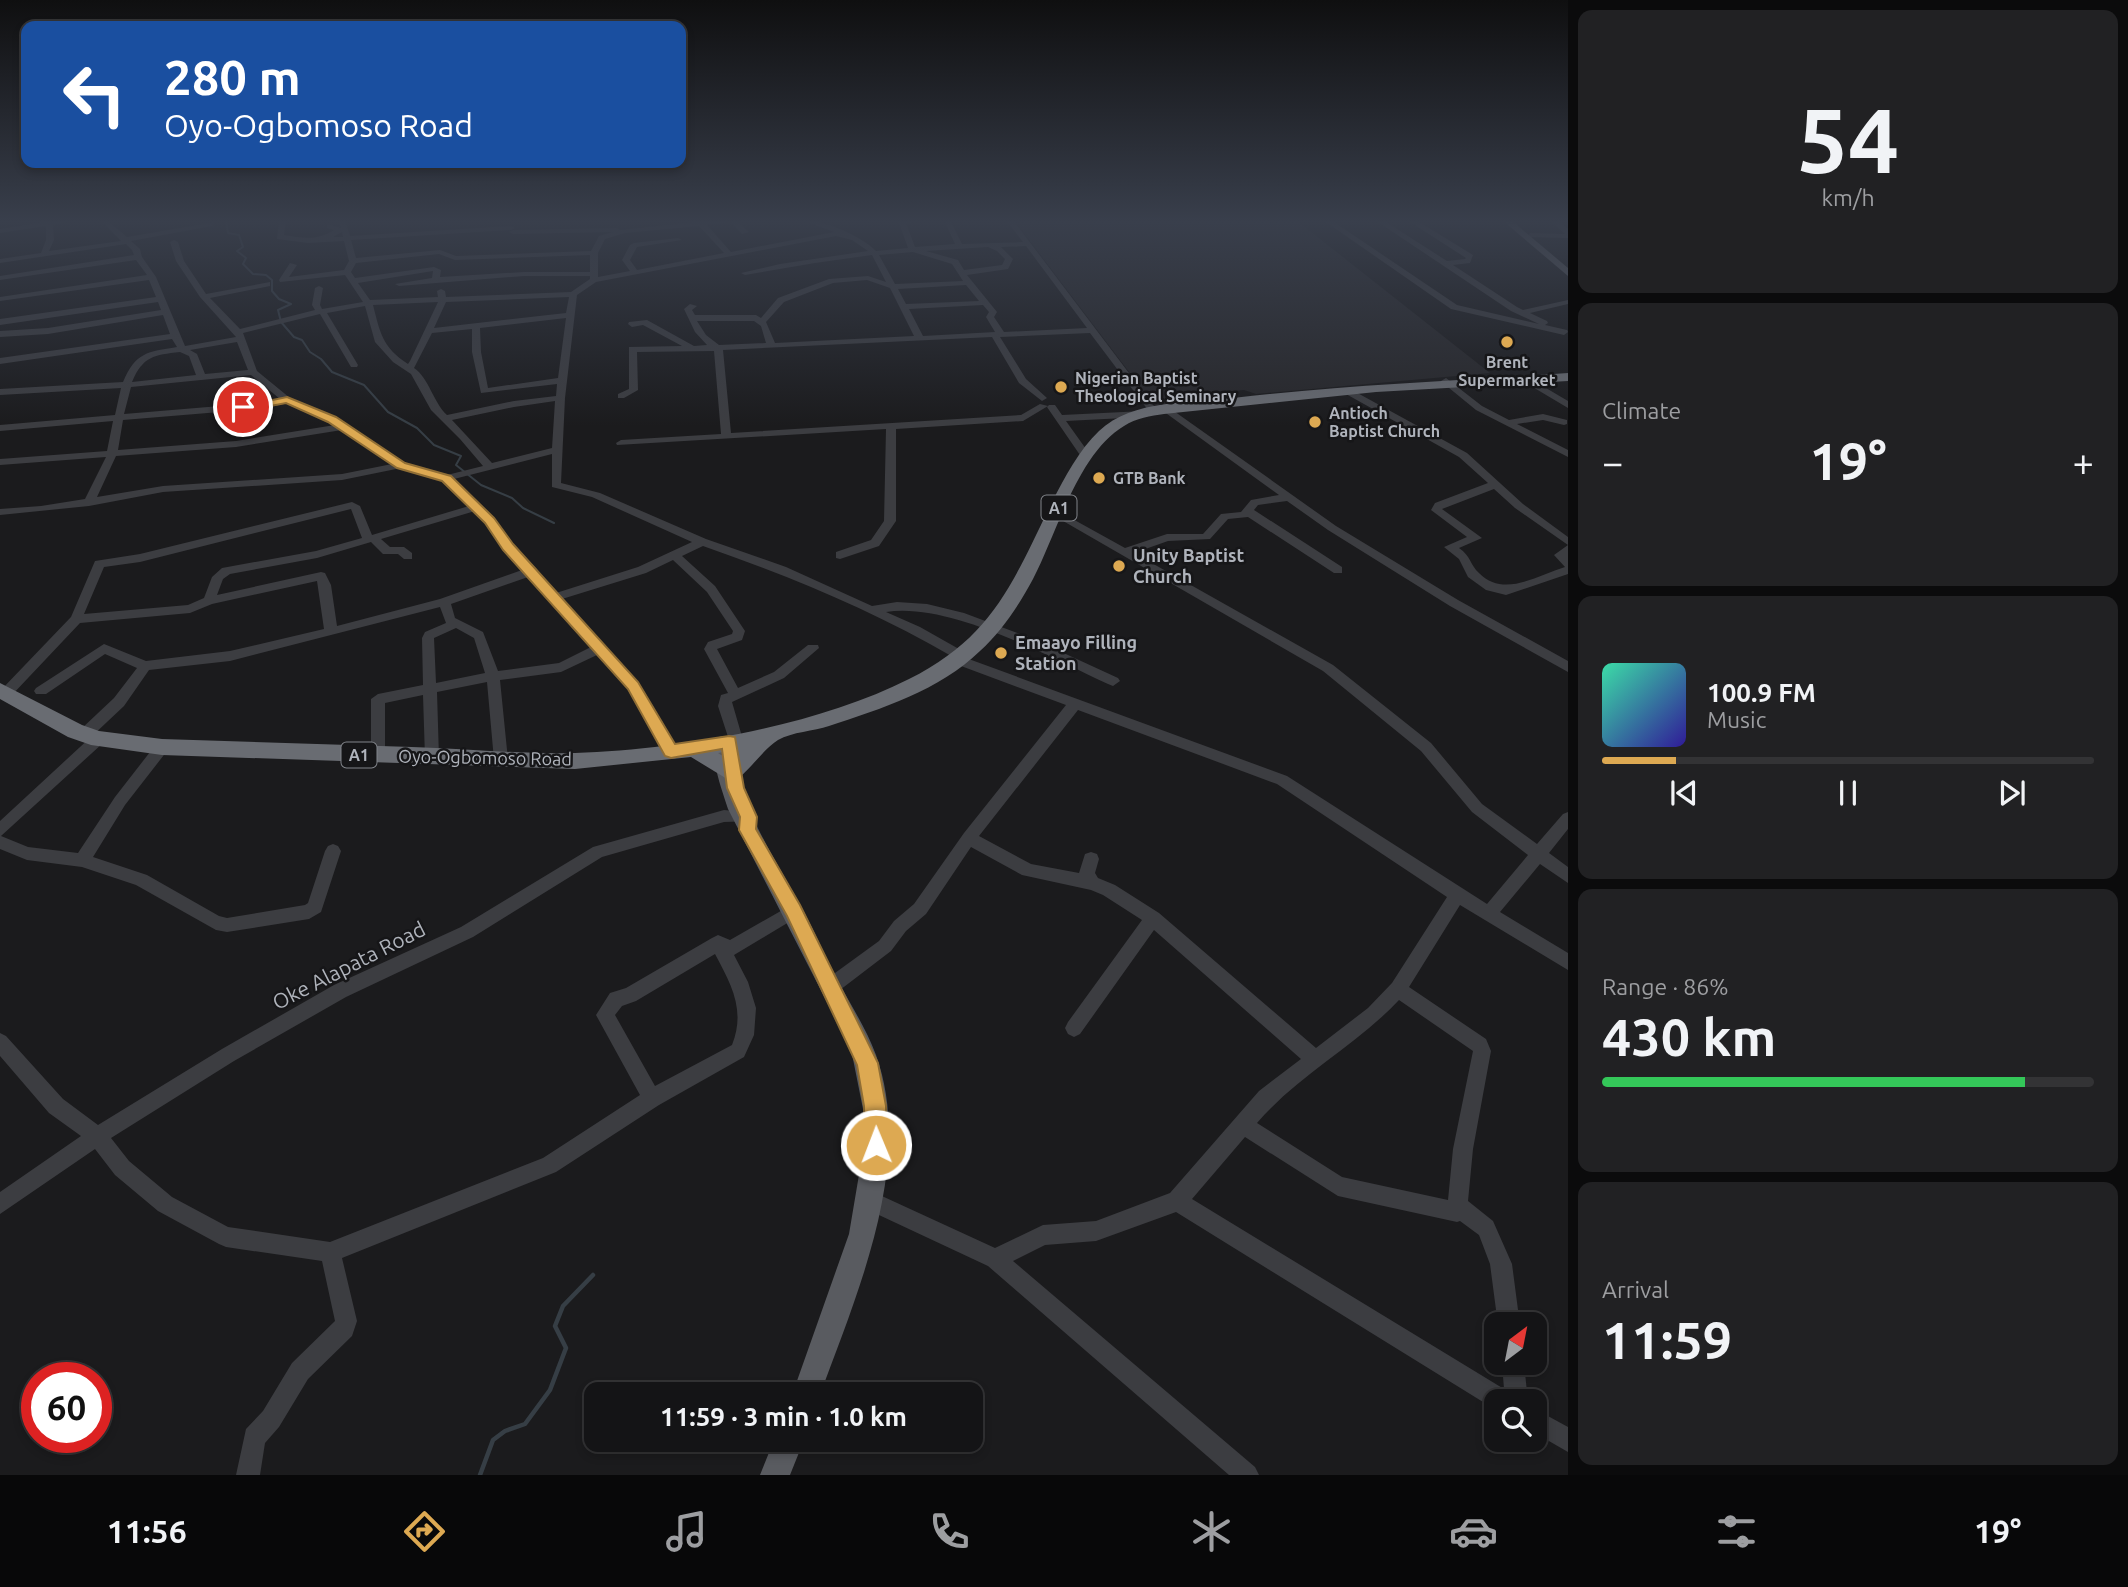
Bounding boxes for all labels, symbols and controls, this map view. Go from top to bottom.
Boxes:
icon: left [49,49,140,140]
text: 280 m [164,49,301,104]
text: 54 [1797,88,1899,190]
text: Oyo-Ogbomoso Road [164,107,473,143]
text: km/h [1821,185,1875,210]
marker: Brent Supermarket [1499,334,1515,350]
place label: Brent Supermarket [1458,353,1556,389]
place label: Nigerian Baptist Theological Seminary [1075,369,1237,405]
pin [213,377,273,437]
marker: Nigerian Baptist Theological Seminary [1053,379,1069,395]
icon: arrive [224,388,262,426]
text: Climate [1602,398,1681,423]
place label: Antioch Baptist Church [1329,404,1440,440]
marker: Antioch Baptist Church [1307,414,1323,430]
text: 19° [1809,432,1887,490]
text: − [1602,441,1623,483]
text: + [2073,441,2094,483]
place label: GTB Bank [1113,469,1186,487]
marker: GTB Bank [1091,470,1107,486]
road number: A1 [1042,495,1076,520]
place label: Unity Baptist Church [1133,545,1245,586]
marker: Unity Baptist Church [1111,558,1127,574]
place label: Emaayo Filling Station [1015,632,1137,673]
marker: Emaayo Filling Station [993,645,1009,661]
text: 100.9 FM [1707,678,1816,707]
text: Music [1707,707,1766,732]
road number: A1 [342,742,376,768]
street label: Oyo-Ogbomoso Road [398,745,572,769]
icon: previous [1665,774,1703,812]
icon: pause [1829,774,1867,812]
icon: next [1993,774,2031,812]
street label: Oke Alapata Road [268,916,429,1014]
text: Range · 86% [1602,974,1729,999]
text: 430 km [1602,1008,1776,1066]
position arrow [839,1108,913,1182]
text: Arrival [1602,1277,1669,1302]
text: 11:59 [1602,1311,1732,1369]
north arrow [1484,1312,1547,1376]
map controls [1484,1312,1547,1452]
speed limit sign: 60 [21,1362,112,1453]
button: search [1484,1389,1547,1452]
text: 11:59 · 3 min · 1.0 km [660,1402,907,1431]
icon: directions [400,1507,449,1556]
icon: music [662,1507,711,1556]
icon: phone [925,1507,974,1556]
icon: climate [1187,1507,1236,1556]
icon: car [1449,1507,1498,1556]
icon: filters [1712,1507,1761,1556]
text: 11:56 [107,1513,187,1549]
text: 19° [1974,1513,2021,1549]

